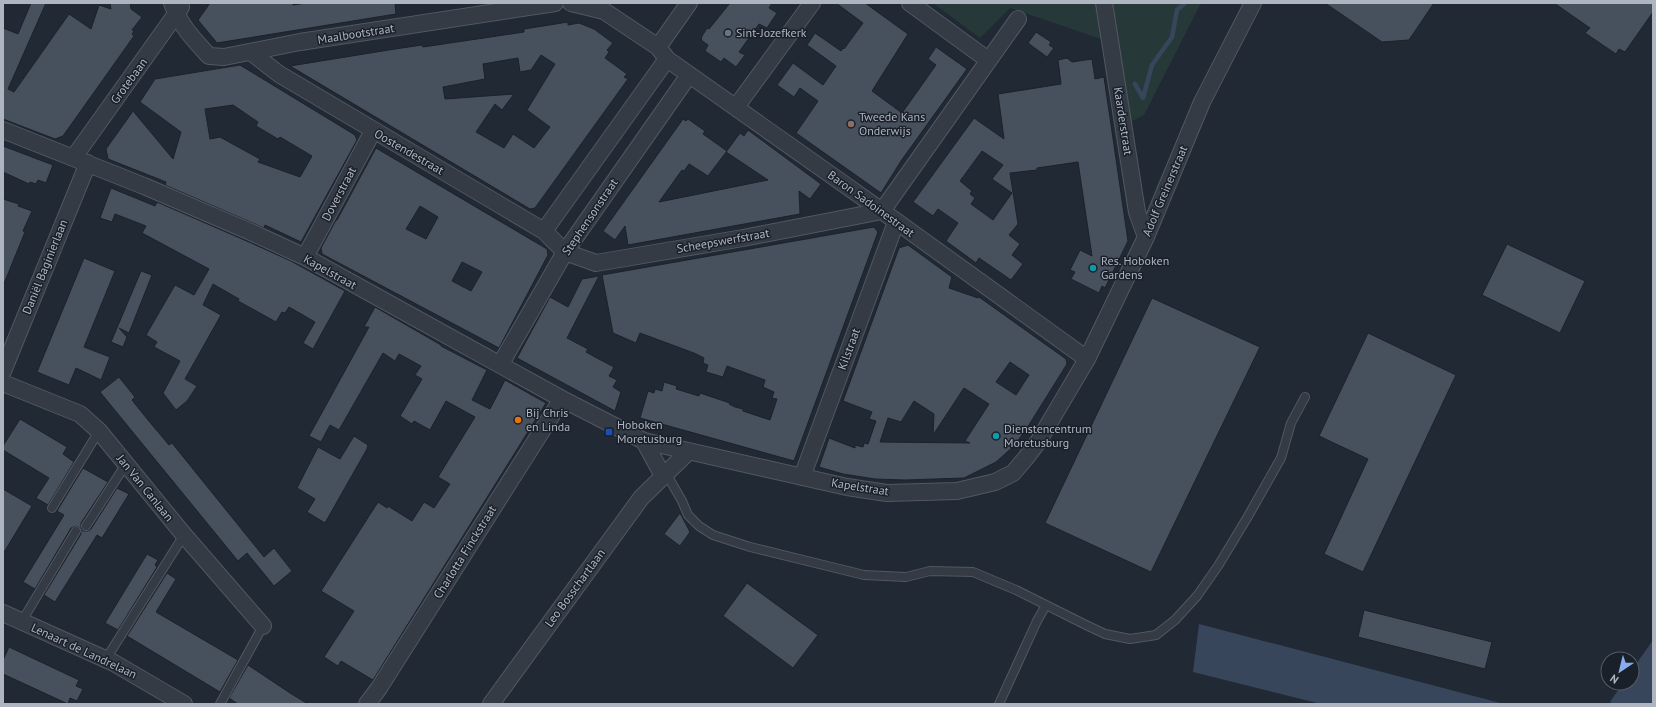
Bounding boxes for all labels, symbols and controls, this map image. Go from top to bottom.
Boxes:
street label: Maalbootstraat [316,20,395,47]
place label: Sint-Jozefkerk [736,25,807,40]
marker: Sint-Jozefkerk [723,28,733,38]
street label: Grotebaan [107,55,150,106]
street label: Kaarderstraat [1111,86,1136,156]
place label: Tweede Kans Onderwijs [859,109,925,138]
marker: Tweede Kans Onderwijs [846,119,856,129]
street label: Oostendestraat [372,126,447,178]
street label: Adolf Greinerstraat [1139,143,1190,238]
street label: Doverstraat [318,164,359,223]
street label: Baron Sadoinestraat [825,167,918,240]
street label: Stephensonstraat [558,175,621,258]
street label: Daniël Baginierlaan [19,217,70,316]
street label: Scheepswerfstraat [675,225,770,256]
street label: Kapelstraat [301,251,359,292]
place label: Res. Hoboken Gardens [1101,253,1169,282]
marker: Res. Hoboken Gardens [1088,263,1098,273]
street label: Kilstraat [834,326,863,372]
place label: Bij Chris en Linda [526,405,570,434]
marker: Bij Chris en Linda [513,415,523,425]
place label: Hoboken Moretusburg [617,417,682,446]
place label: Dienstencentrum Moretusburg [1004,421,1092,450]
marker: Hoboken Moretusburg [604,427,614,437]
marker: Dienstencentrum Moretusburg [991,431,1001,441]
street label: Jan Van Canlaan [113,450,177,524]
street label: Kapelstraat [830,475,890,498]
street label: Charlotta Finckstraat [430,502,499,601]
street label: Leo Bosschartlaan [541,546,608,630]
street label: Lenaart de Landrelaan [29,620,139,682]
north arrow [1600,651,1640,691]
text: N [1607,671,1621,687]

